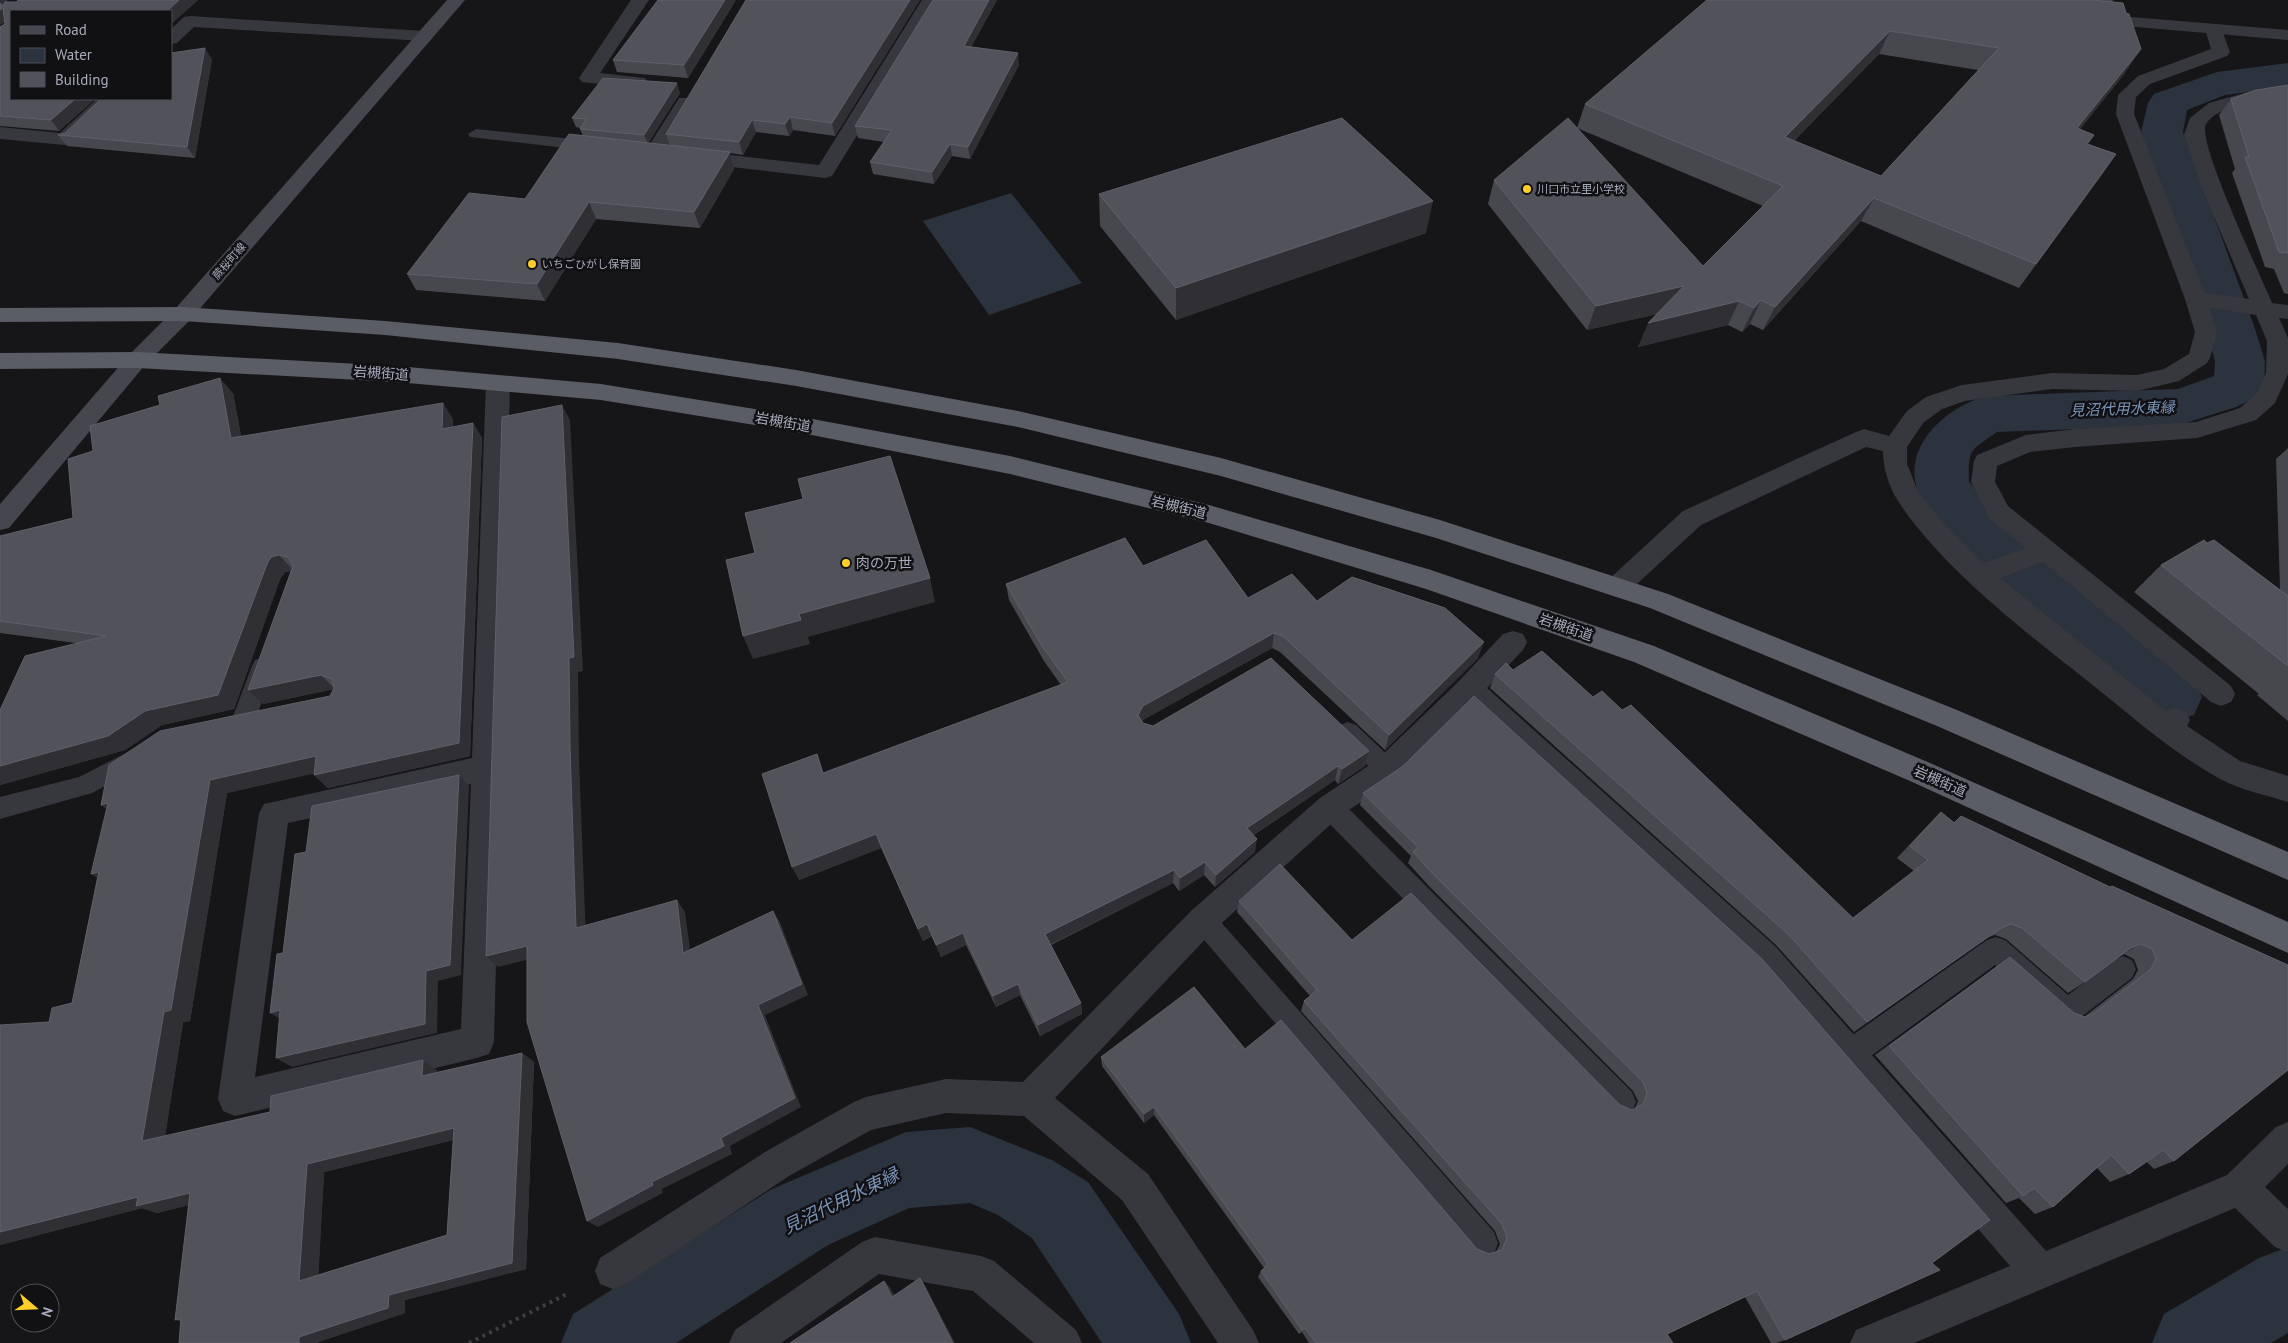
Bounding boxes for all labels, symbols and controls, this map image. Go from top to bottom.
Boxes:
legend [10,10,172,100]
text: Road [55,20,87,39]
text: Water [55,45,92,64]
text: Building [55,70,109,89]
place label: 川口市立里小学校 [1537,182,1625,196]
marker: 川口市立里小学校 [1521,183,1533,195]
street label: 蕨桜町線 [209,240,249,282]
place label: いちごひがし保育園 [542,257,641,271]
marker: いちごひがし保育園 [526,258,538,270]
street label: 岩槻街道 [352,362,410,384]
water label: 見沼代用水東縁 [2069,397,2177,420]
street label: 岩槻街道 [754,408,812,436]
street label: 岩槻街道 [1150,491,1208,523]
place label: 肉の万世 [856,554,912,572]
marker: 肉の万世 [840,557,852,569]
street label: 岩槻街道 [1537,609,1595,645]
street label: 岩槻街道 [1911,761,1969,801]
water label: 見沼代用水東縁 [779,1162,904,1239]
north arrow [10,1283,60,1333]
text: N [37,1305,57,1320]

